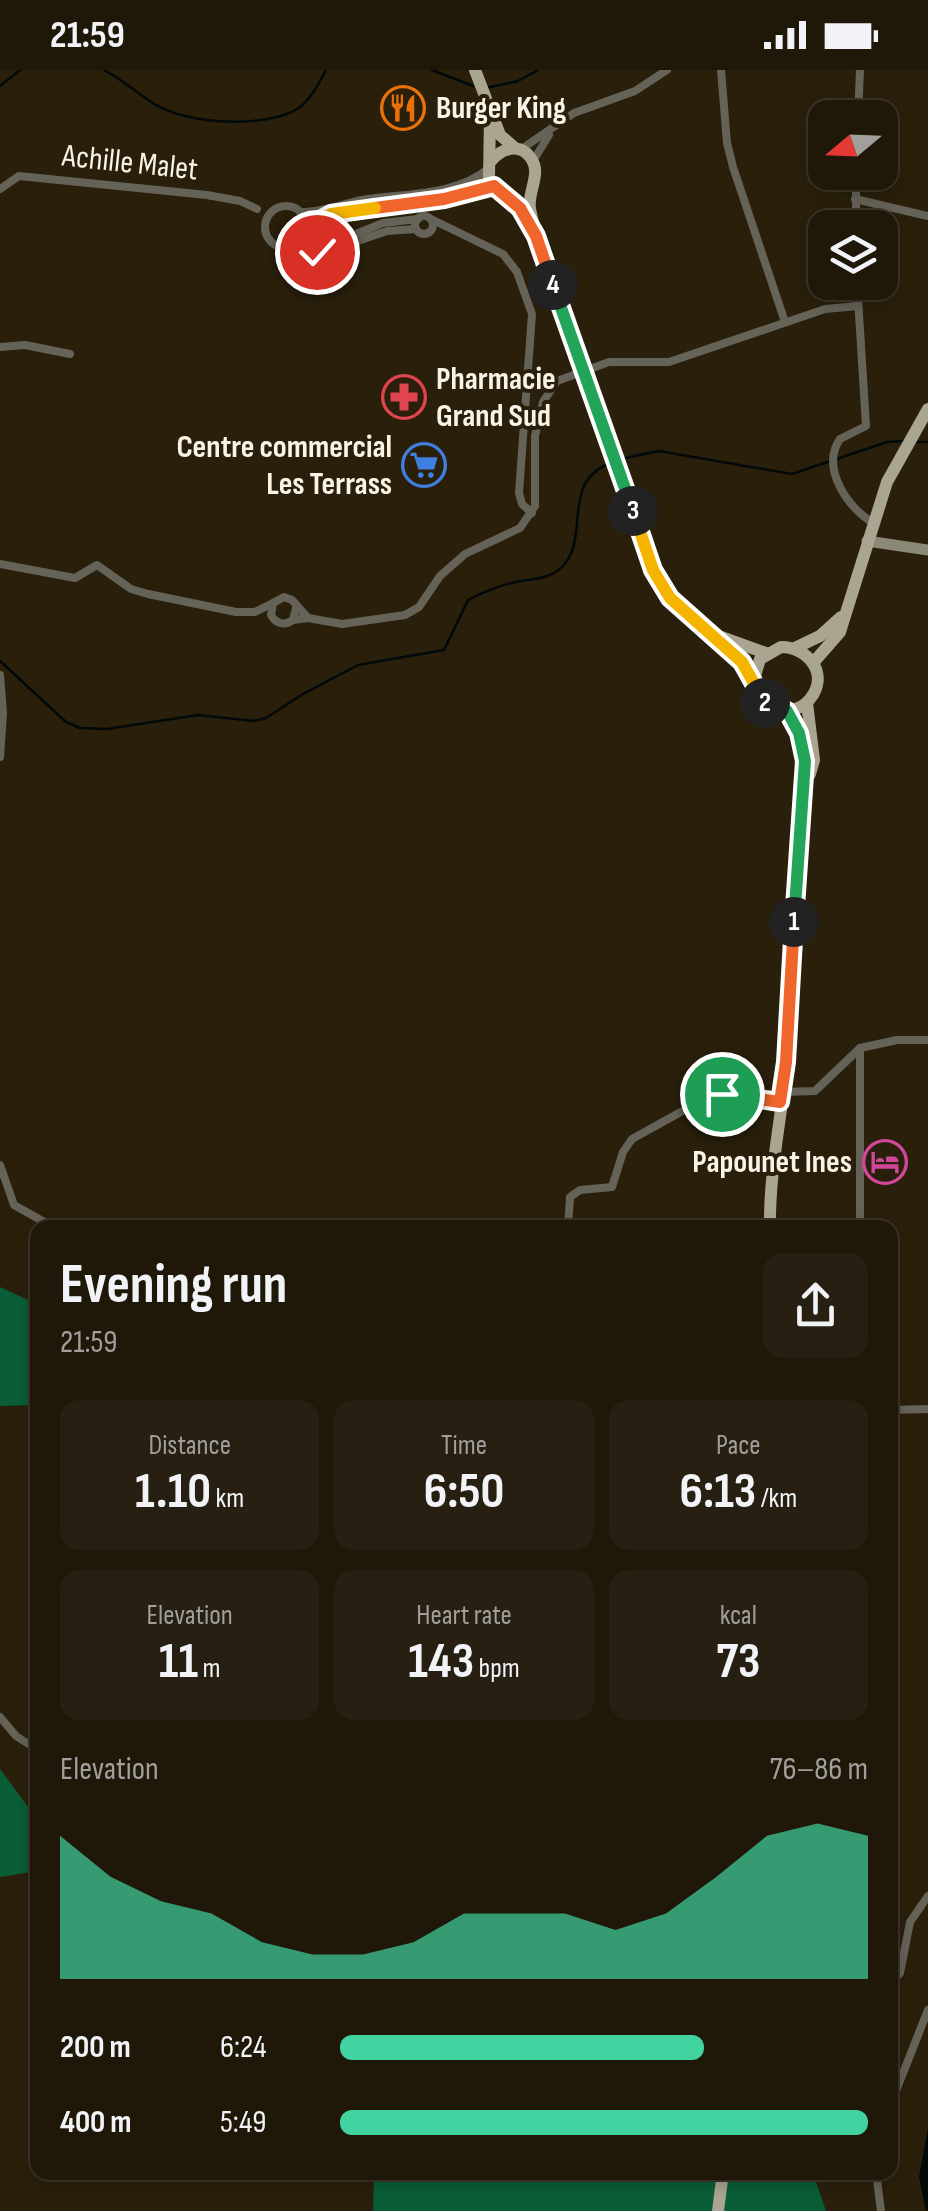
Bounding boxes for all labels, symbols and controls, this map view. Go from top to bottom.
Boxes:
text: 21:59 [50,13,125,58]
restaurant icon: Burger King [380,85,426,131]
place label: Burger King [436,89,566,128]
north arrow [808,100,898,190]
map controls [808,100,898,300]
street label: Achille Malet [59,136,200,190]
pin [275,210,360,295]
button: layers [808,210,898,300]
icon: check [290,225,345,280]
pin: 4 [528,260,578,310]
text: 4 [546,268,560,301]
place label: Pharmacie Grand Sud [436,360,556,436]
pharmacy icon: Pharmacie Grand Sud [381,374,427,420]
place label: Centre commercial Les Terrass [176,428,392,504]
supermarket icon: Centre commercial Les Terrass [401,442,447,488]
pin: 3 [608,486,658,536]
text: 3 [627,494,639,527]
pin: 2 [740,678,790,728]
text: 2 [759,686,771,719]
pin: 1 [769,897,819,947]
text: 1 [789,905,799,938]
pin [680,1052,765,1137]
icon: arrive [695,1067,750,1122]
hotel icon: Papounet Ines [862,1139,908,1185]
place label: Papounet Ines [692,1143,852,1182]
text: Evening run [60,1252,287,1319]
button: share [763,1253,868,1358]
text: 21:59 [60,1323,118,1362]
text: Distance [148,1429,231,1462]
text: Time [441,1429,487,1462]
text: Pace [716,1429,761,1462]
text: 1.10 [135,1462,211,1522]
text: 6:50 [424,1462,504,1522]
text: 6:13 [680,1462,756,1522]
text: km [211,1482,244,1515]
text: /km [756,1482,797,1515]
text: Elevation [146,1599,233,1632]
text: Heart rate [416,1599,512,1632]
text: kcal [720,1599,757,1632]
text: 11 [159,1632,198,1692]
text: 143 [408,1632,474,1692]
text: 73 [716,1632,760,1692]
text: m [198,1652,220,1685]
text: bpm [474,1652,520,1685]
text: Elevation [60,1750,159,1789]
text: 76–86 m [770,1750,868,1789]
text: 200 m [60,2028,131,2067]
text: 6:24 [220,2028,266,2067]
text: 400 m [60,2103,132,2142]
text: 5:49 [220,2103,267,2142]

